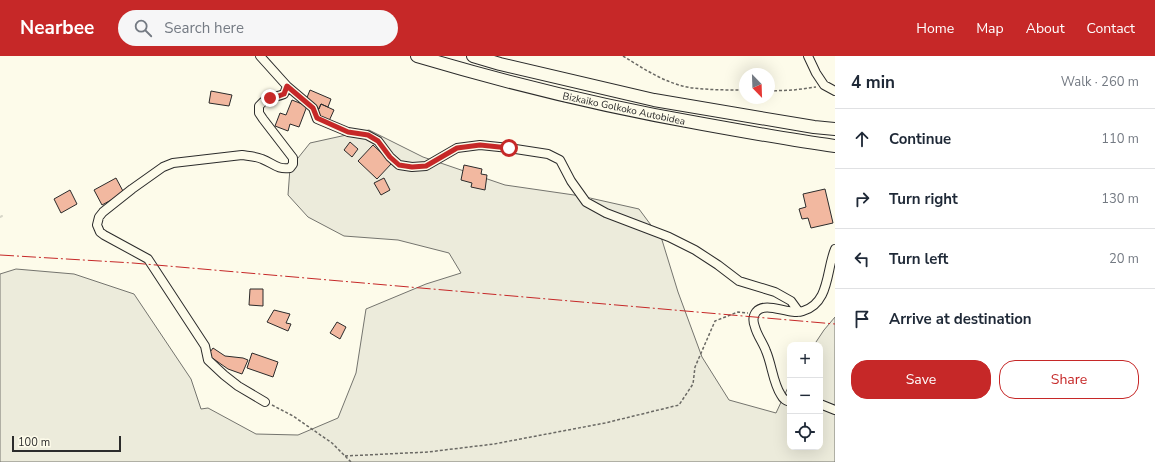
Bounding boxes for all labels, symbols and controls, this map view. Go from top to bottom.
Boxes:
search box [118,10,398,46]
text: Nearbee [20,15,94,41]
icon: search [132,17,154,39]
text: Search here [164,18,244,38]
text: Home [916,19,954,38]
text: Map [976,19,1004,38]
text: About [1026,19,1065,38]
text: Contact [1087,19,1135,38]
north arrow [739,68,775,104]
text: 4 min [851,71,895,94]
text: Walk · 260 m [1061,73,1139,91]
route end [261,89,279,107]
street label: Bizkaiko Golkoko Autobidea [561,89,686,129]
icon: ahead [851,128,873,150]
text: Continue [889,129,951,149]
text: 110 m [1101,130,1139,148]
route start [500,139,518,157]
icon: right [851,188,873,210]
text: Turn right [889,189,958,209]
text: 130 m [1101,190,1139,208]
icon: left [851,248,873,270]
text: Turn left [889,249,948,269]
text: 20 m [1109,250,1139,268]
icon: arrive [851,308,873,330]
text: Arrive at destination [889,309,1032,329]
map controls [787,342,823,450]
button: + [787,342,823,378]
button: Save [851,360,991,399]
button: Share [999,360,1139,399]
button: − [787,378,823,414]
button: locate [787,414,823,450]
scale bar [12,434,121,453]
text: 100 m [18,435,50,450]

